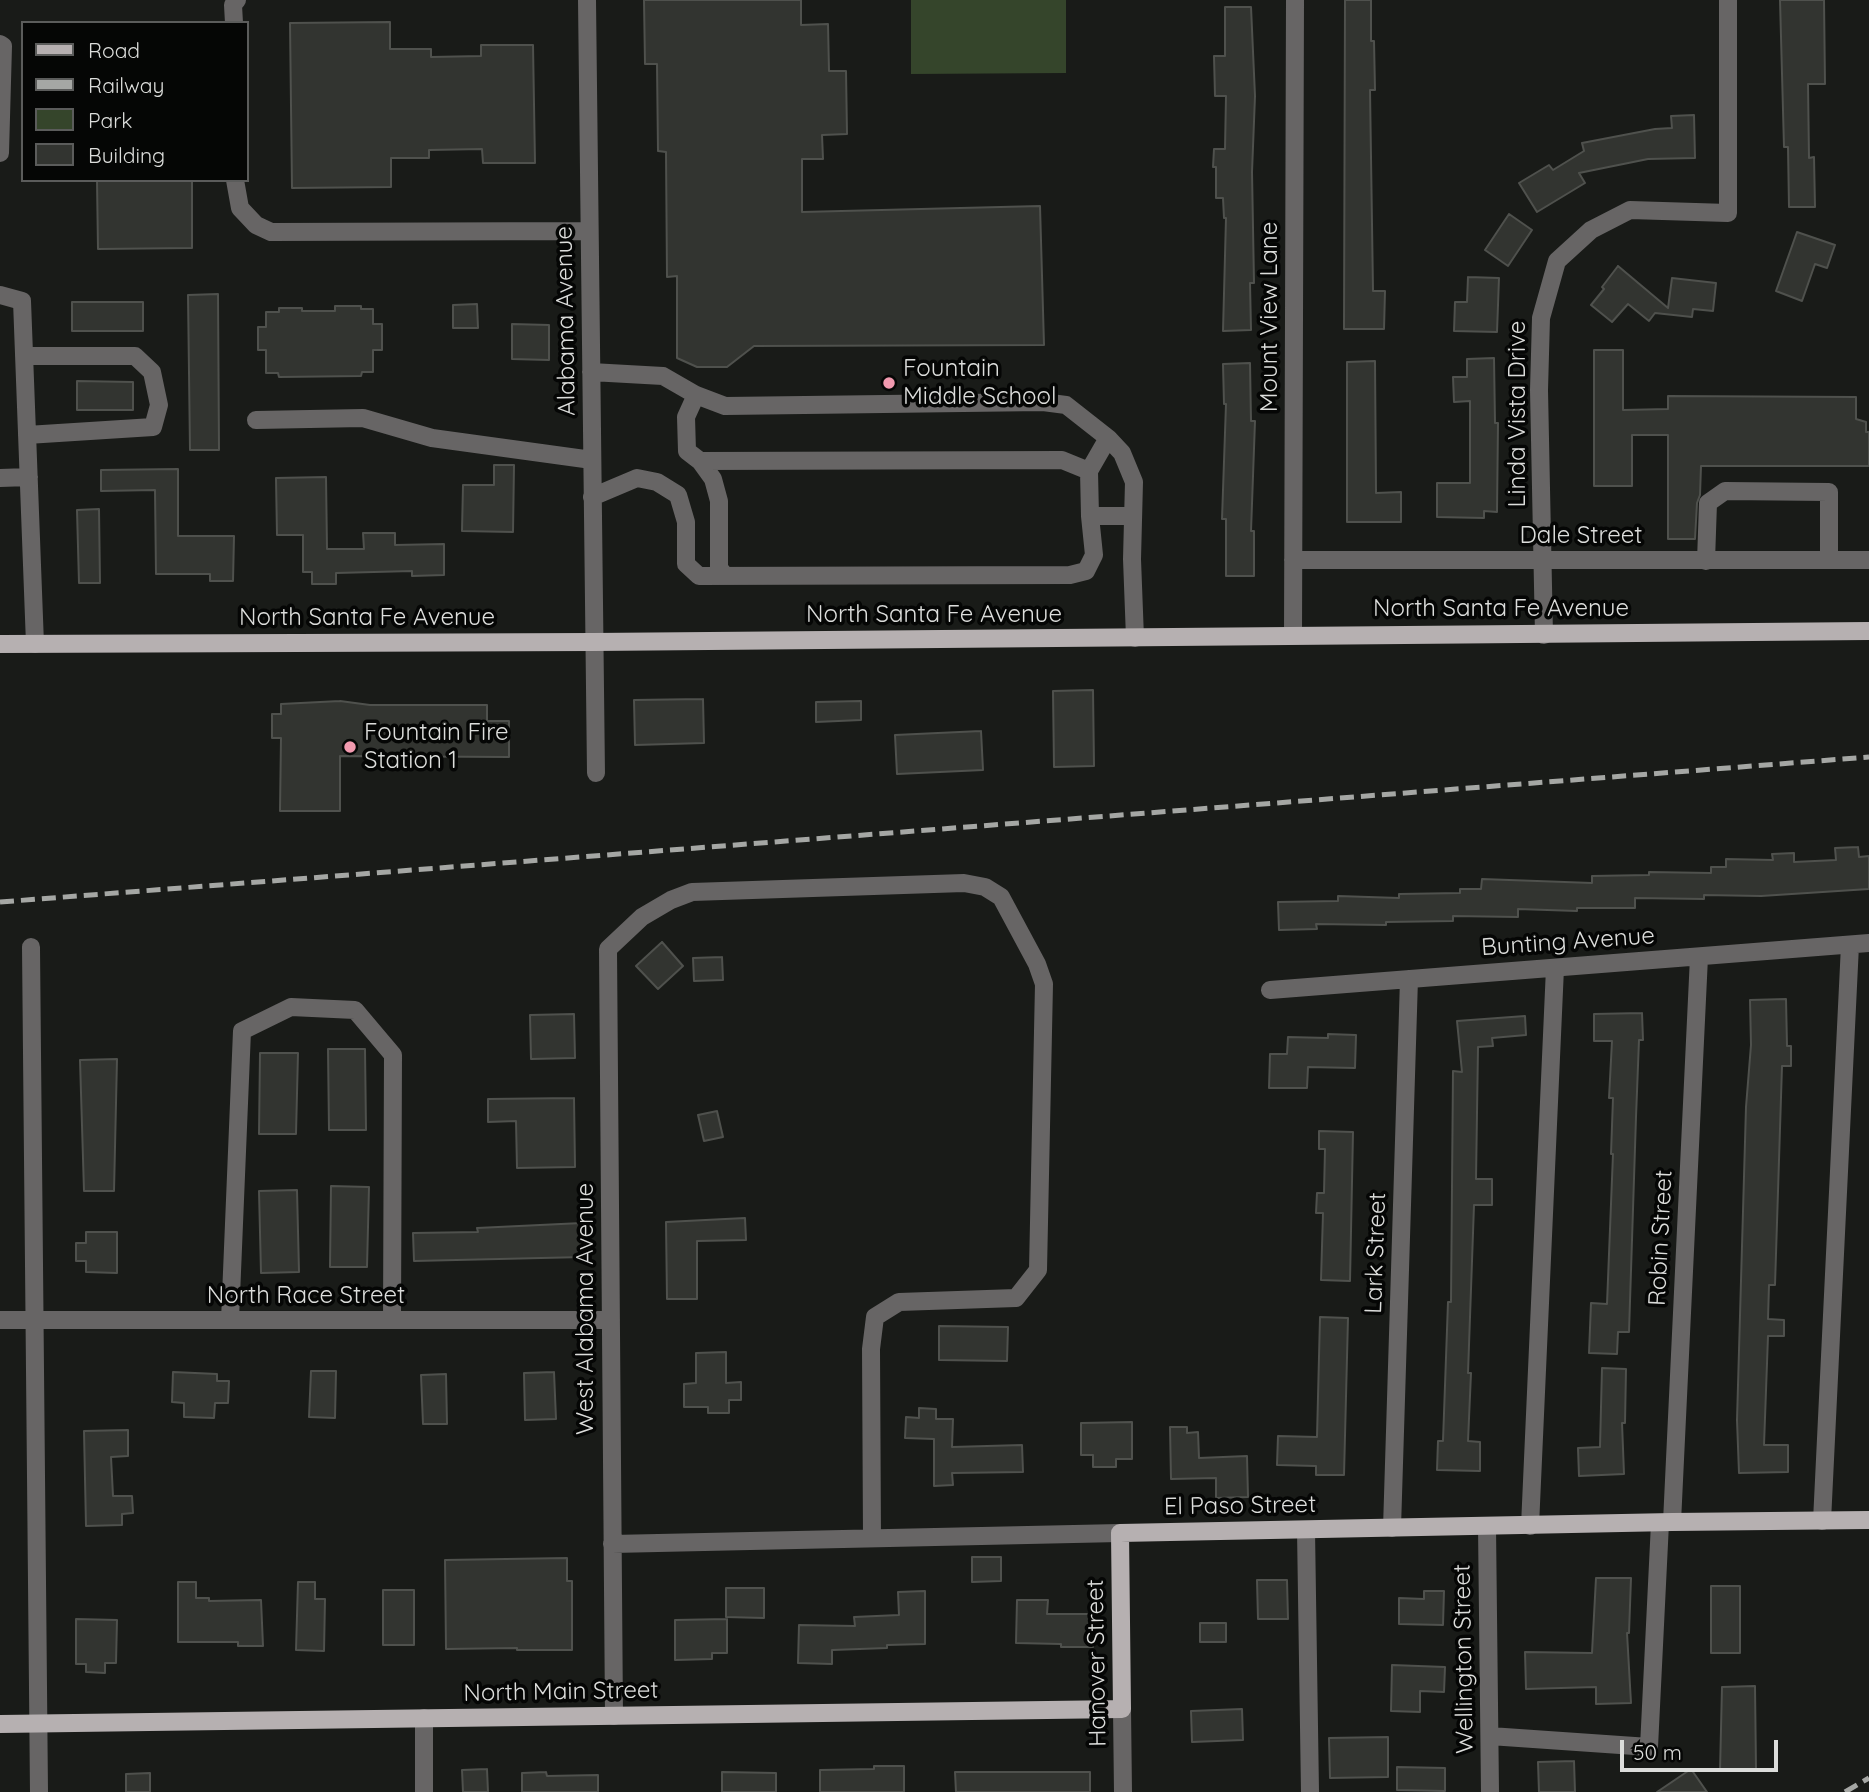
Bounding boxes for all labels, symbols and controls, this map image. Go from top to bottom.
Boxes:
legend [21,21,248,182]
text: Road [88,37,140,63]
text: Railway [88,72,164,98]
text: Park [88,107,132,133]
text: Building [88,142,165,168]
street label: Mount View Lane [1256,222,1284,412]
street label: Alabama Avenue [550,226,582,416]
street label: Linda Vista Drive [1504,321,1532,507]
place label: Fountain Middle School [903,355,1057,411]
marker: Fountain Middle School [881,375,897,391]
street label: Dale Street [1520,522,1642,550]
street label: North Santa Fe Avenue [1373,595,1629,623]
street label: North Santa Fe Avenue [806,601,1062,629]
street label: North Santa Fe Avenue [239,604,495,632]
place label: Fountain Fire Station 1 [364,719,508,775]
marker: Fountain Fire Station 1 [342,739,358,755]
street label: Bunting Avenue [1480,922,1656,962]
street label: Robin Street [1643,1169,1679,1307]
street label: West Alabama Avenue [572,1183,600,1435]
street label: Lark Street [1359,1192,1393,1314]
street label: North Race Street [207,1282,405,1310]
street label: El Paso Street [1164,1490,1316,1522]
street label: Wellington Street [1448,1564,1480,1754]
street label: Hanover Street [1081,1579,1113,1747]
street label: North Main Street [463,1676,659,1708]
scale bar [1624,1726,1782,1770]
text: 50 m [1633,1739,1682,1765]

